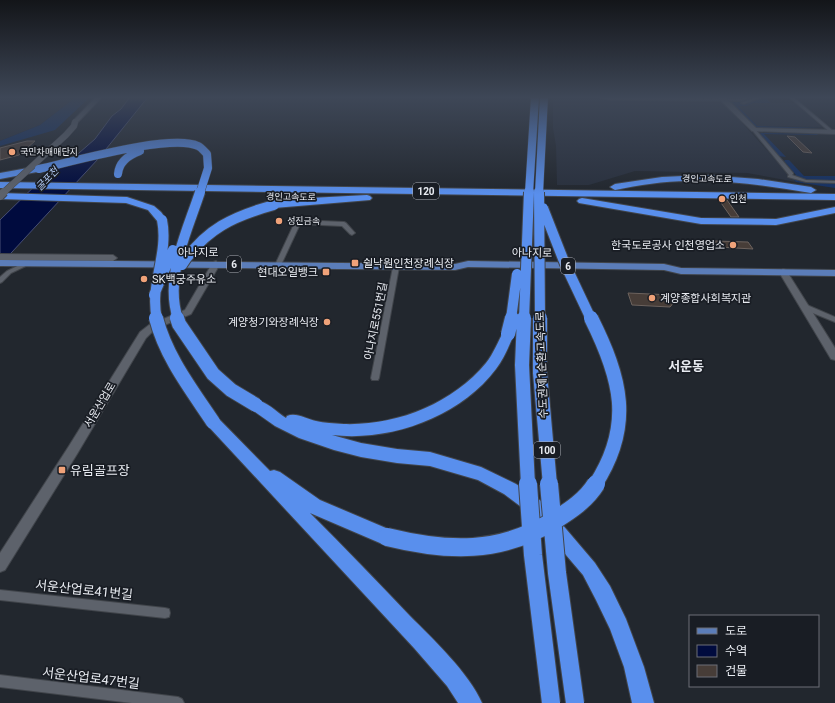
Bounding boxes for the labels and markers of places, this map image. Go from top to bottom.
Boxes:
marker: 국민차매매단지 [7,147,17,157]
place label: 국민차매매단지 [20,147,78,157]
place label: 인천 [730,193,747,204]
marker: 인천 [717,194,727,204]
marker: 성진금속 [274,216,284,226]
place label: 성진금속 [287,216,321,226]
place label: 한국도로공사 인천영업소 [611,239,725,252]
marker: 한국도로공사 인천영업소 [728,240,738,250]
place label: 쉴낙원인천장례식장 [363,257,454,270]
marker: 쉴낙원인천장례식장 [350,258,360,268]
place label: 현대오일뱅크 [257,266,318,279]
marker: 현대오일뱅크 [321,267,331,277]
place label: SK백궁주유소 [152,273,216,286]
marker: SK백궁주유소 [139,274,149,284]
place label: 계양종합사회복지관 [660,292,751,305]
marker: 계양종합사회복지관 [647,293,657,303]
place label: 계양청기와장례식장 [228,316,319,329]
marker: 계양청기와장례식장 [322,317,332,327]
place label: 유림골프장 [70,463,130,478]
marker: 유림골프장 [57,465,67,475]

